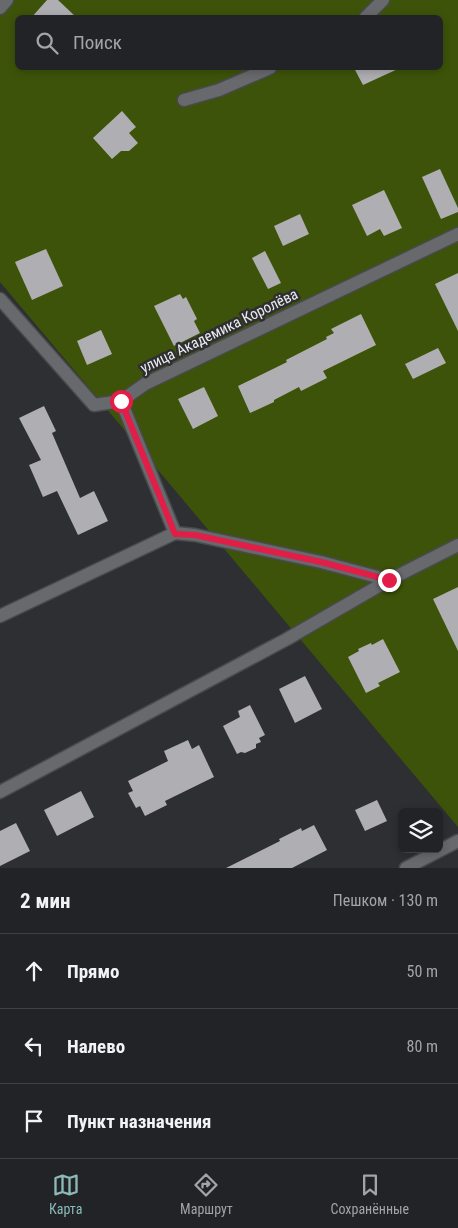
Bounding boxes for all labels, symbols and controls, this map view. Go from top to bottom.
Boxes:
search box [15,15,443,70]
icon: search [33,29,61,57]
text: Поиск [73,31,122,54]
street label: улица Академика Королёва [137,285,301,377]
route start [110,390,133,413]
route end [378,569,401,592]
map controls [398,808,443,853]
button: layers [398,808,443,853]
text: 2 мин [20,889,70,913]
text: Пешком · 130 m [333,891,438,910]
icon: ahead [20,957,48,985]
text: Прямо [67,960,120,983]
text: 50 m [406,962,438,981]
icon: left [20,1032,48,1060]
text: Налево [67,1035,125,1058]
text: 80 m [406,1037,438,1056]
icon: arrive [20,1107,48,1135]
text: Пункт назначения [67,1110,211,1133]
tab: Карта [49,1171,82,1217]
tab: Маршрут [180,1171,233,1217]
tab: Сохранённые [331,1171,409,1217]

